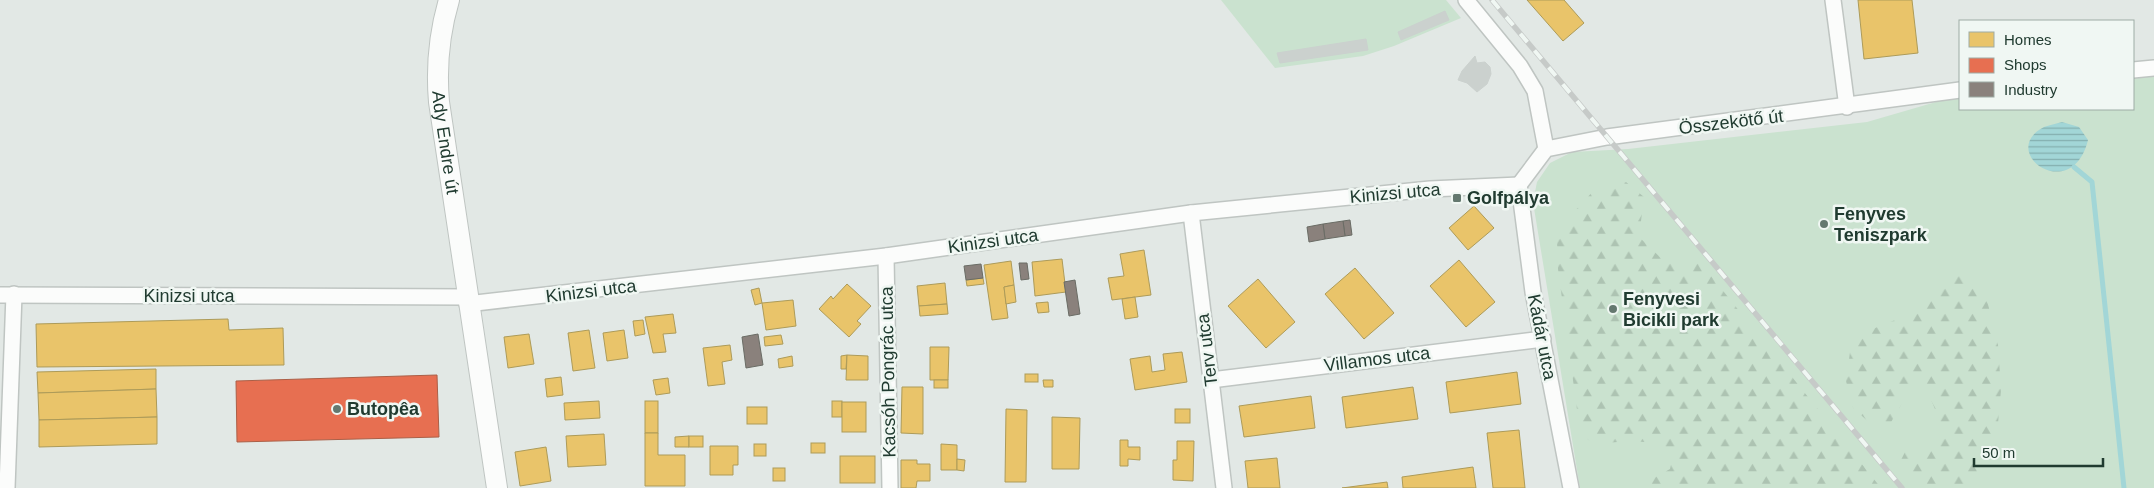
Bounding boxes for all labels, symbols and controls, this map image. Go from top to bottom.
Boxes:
legend [1959,20,2134,110]
text: Homes [2004,31,2052,48]
text: Shops [2004,56,2047,73]
text: Industry [2004,81,2058,98]
street label: Ady Endre út [428,90,463,195]
street label: Összekötő út [1678,106,1784,138]
street label: Kinizsi utca [1349,179,1442,207]
place label: Golfpálya [1467,188,1550,208]
marker: Golfpálya [1451,192,1463,204]
place label: Fenyves Teniszpark [1834,204,1928,245]
marker: Fenyves Teniszpark [1818,218,1830,230]
street label: Kinizsi utca [947,225,1040,257]
street label: Kinizsi utca [545,275,638,306]
street label: Kacsóh Pongrác utca [876,285,899,458]
street label: Kinizsi utca [143,286,236,306]
place label: Fenyvesi Bicikli park [1623,289,1720,330]
street label: Kádár utca [1524,292,1560,383]
marker: Fenyvesi Bicikli park [1607,303,1619,315]
street label: Terv utca [1193,312,1221,387]
street label: Villamos utca [1323,342,1432,375]
place label: Butopêa [347,399,420,419]
marker: Butopêa [331,403,343,415]
scale bar [1974,436,2103,468]
text: 50 m [1982,444,2015,461]

